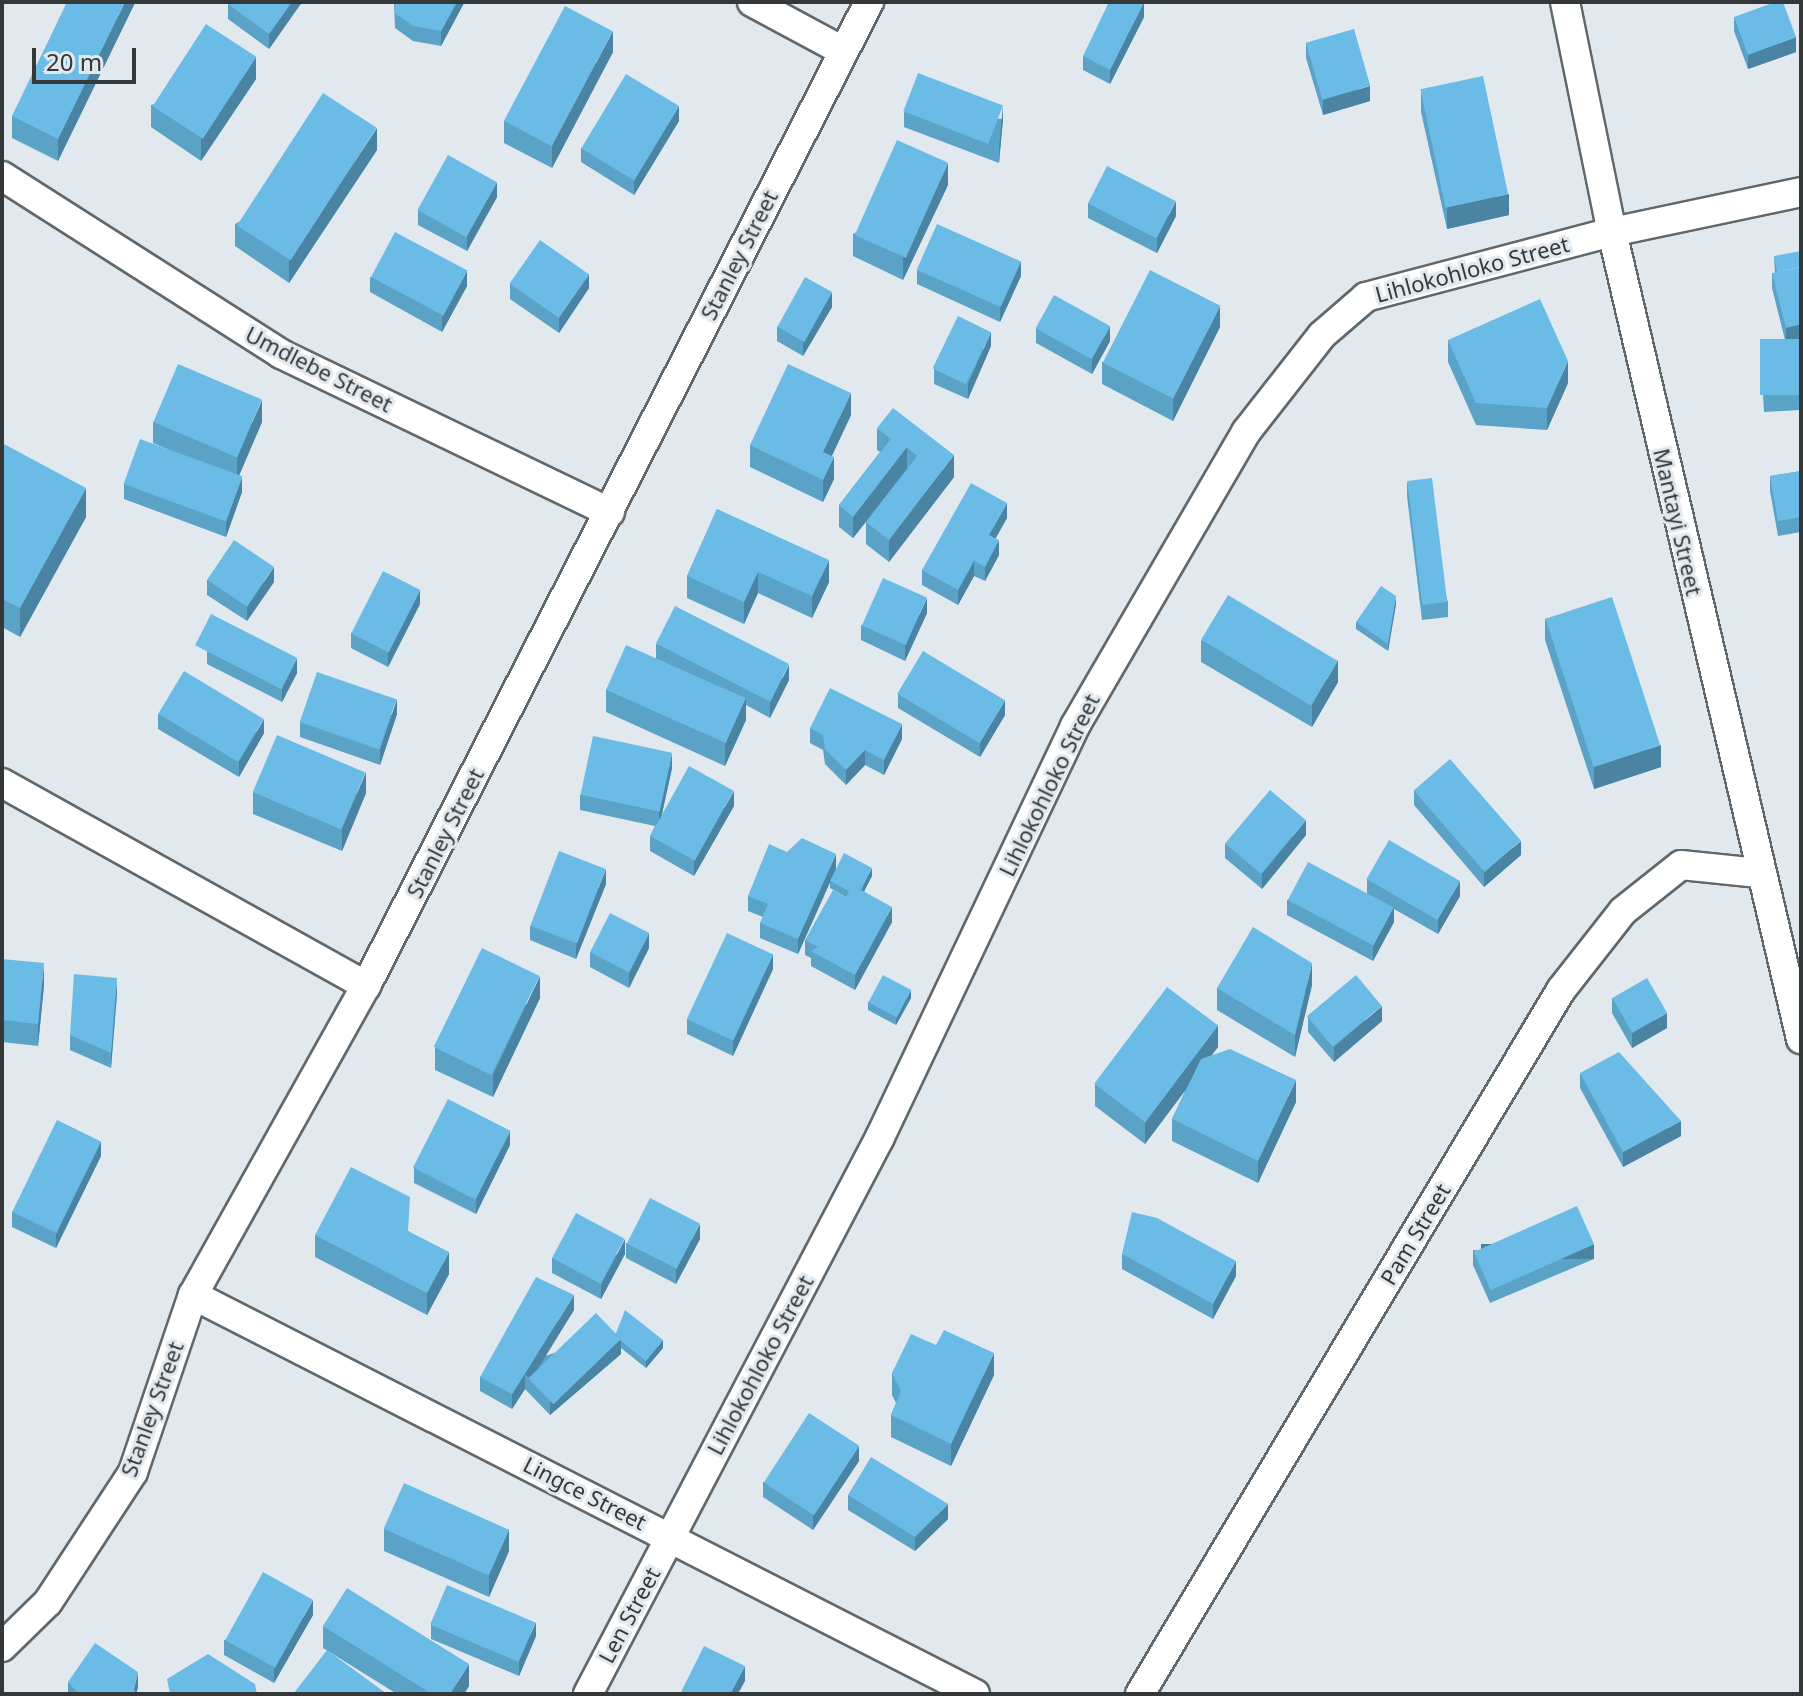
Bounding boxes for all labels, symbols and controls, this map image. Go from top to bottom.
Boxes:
scale bar [36,32,140,82]
text: 20 m [46,45,102,78]
street label: Stanley Street [695,186,783,324]
street label: Lihlokohloko Street [1372,230,1572,308]
street label: Umdlebe Street [241,321,397,417]
street label: Mantayi Street [1648,446,1708,598]
street label: Lihlokohloko Street [993,690,1105,880]
street label: Stanley Street [401,764,489,902]
street label: Pam Street [1374,1179,1456,1289]
street label: Lihlokohloko Street [701,1271,819,1459]
street label: Stanley Street [115,1338,189,1480]
street label: Lingce Street [519,1451,651,1535]
street label: Len Street [593,1563,665,1667]

